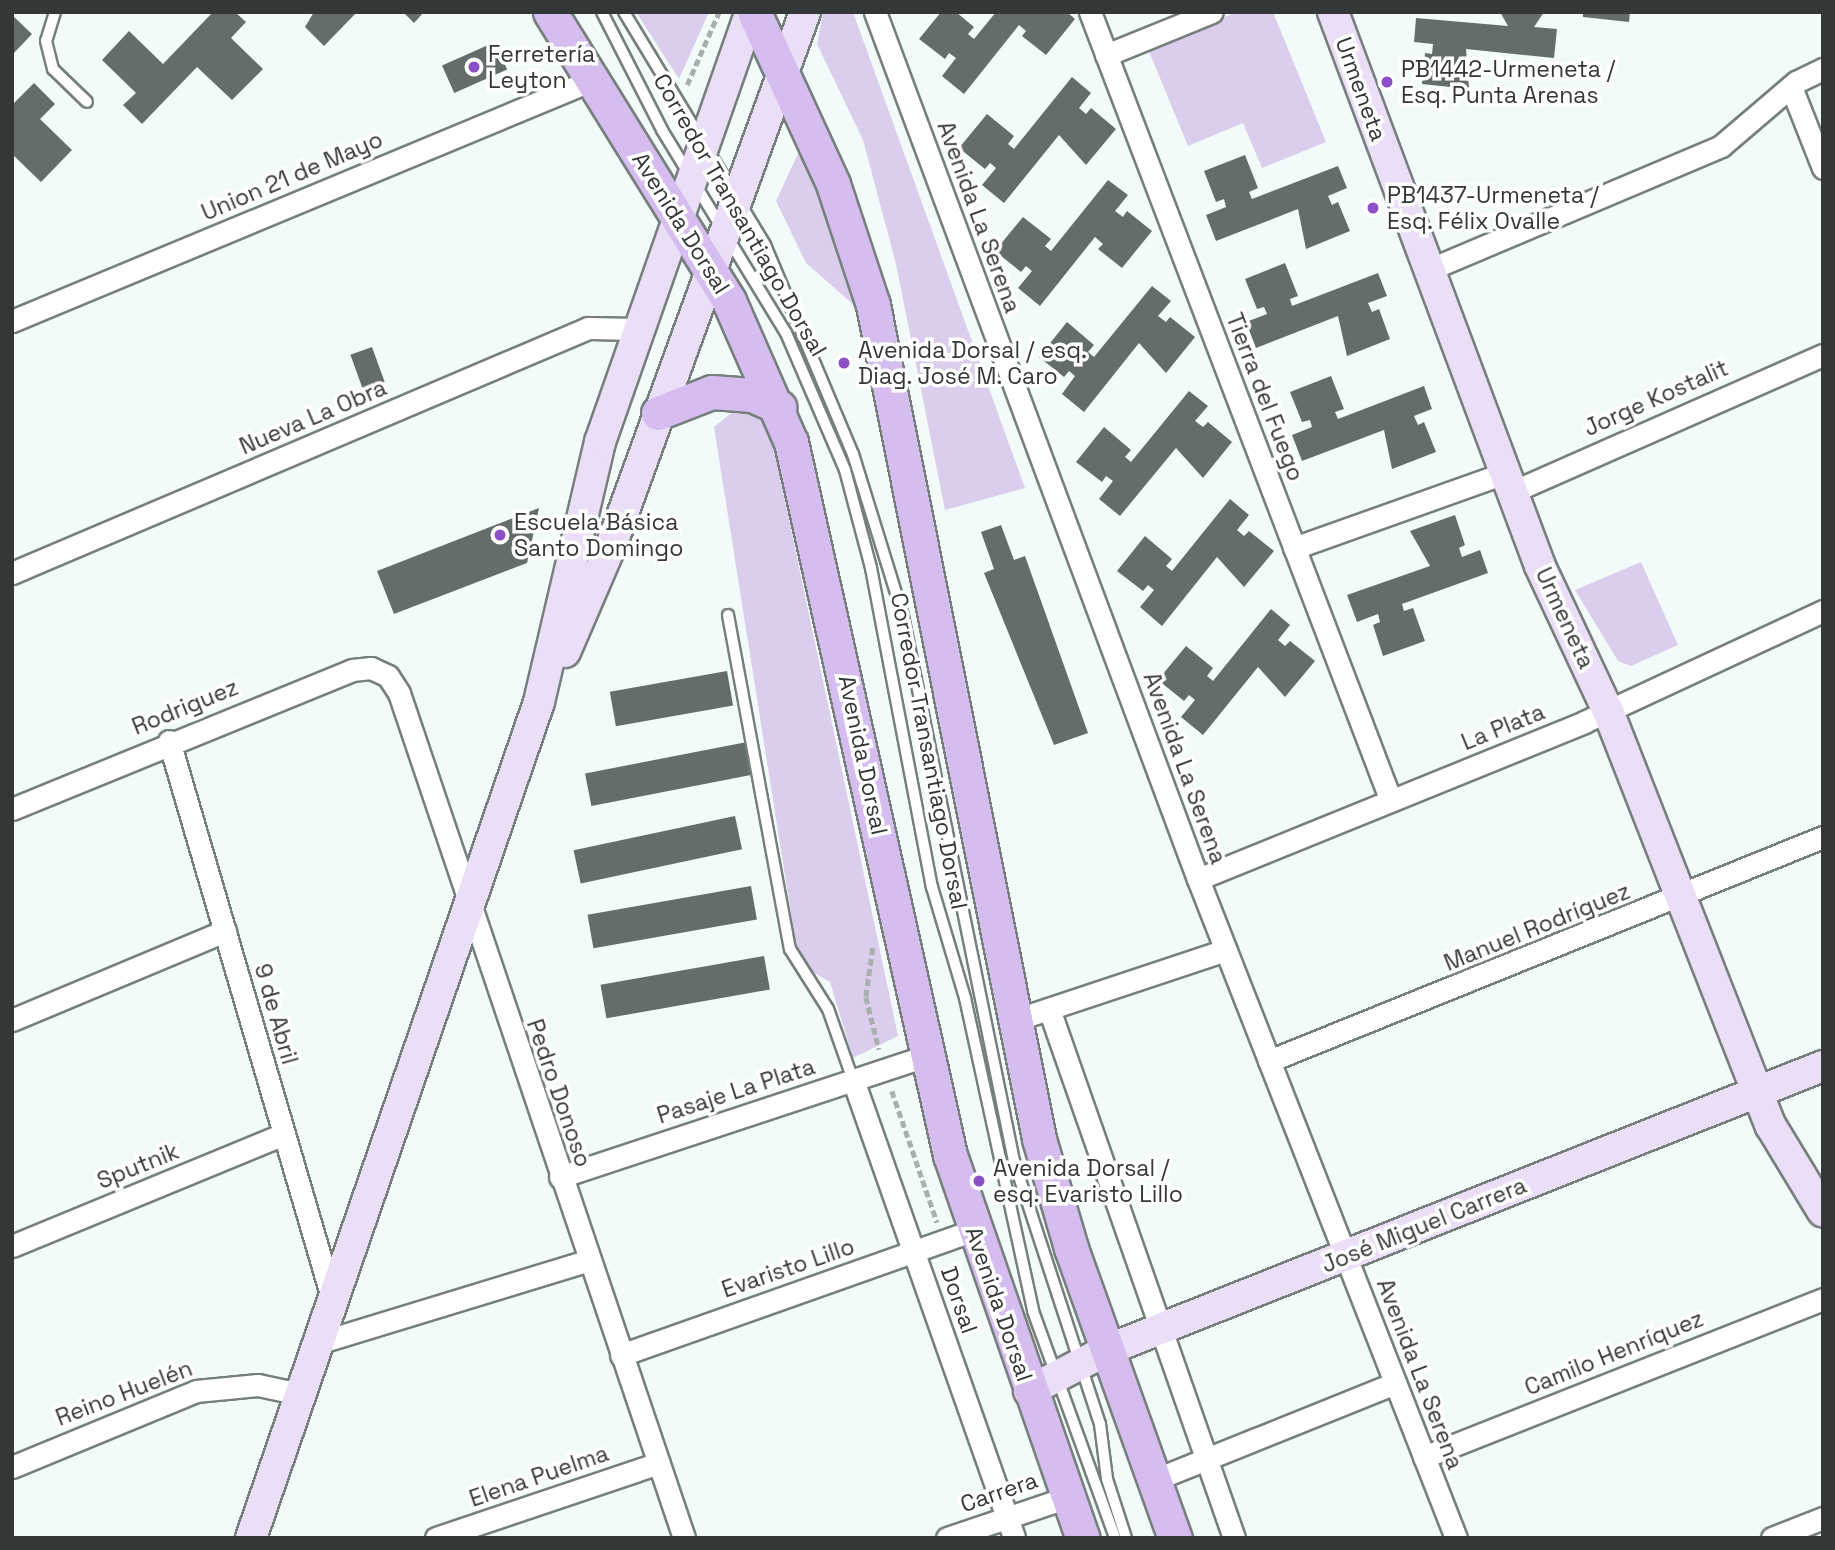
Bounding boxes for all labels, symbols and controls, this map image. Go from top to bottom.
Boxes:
street label: Urmeneta [1329,33,1393,145]
place label: Ferretería Leyton [488,40,595,94]
place label: PB1442-Urmeneta / Esq. Punta Arenas [1401,55,1615,109]
marker: Ferretería Leyton [466,59,482,75]
street label: Corredor Transantiago Dorsal [647,69,833,361]
marker: PB1442-Urmeneta / Esq. Punta Arenas [1379,74,1395,90]
street label: Avenida La Serena [932,117,1026,317]
street label: Union 21 de Mayo [197,125,387,227]
street label: Avenida Dorsal [626,147,736,299]
place label: PB1437-Urmeneta / Esq. Félix Ovalle [1387,181,1599,235]
marker: PB1437-Urmeneta / Esq. Félix Ovalle [1365,200,1381,216]
street label: Tierra del Fuego [1220,309,1310,485]
place label: Avenida Dorsal / esq. Diag. José M. Caro [858,336,1087,390]
street label: Jorge Kostalit [1580,354,1732,442]
marker: Avenida Dorsal / esq. Diag. José M. Caro [836,355,852,371]
street label: Nueva La Obra [235,374,391,460]
place label: Escuela Básica Santo Domingo [514,508,683,562]
marker: Escuela Básica Santo Domingo [492,527,508,543]
street label: Urmeneta [1530,563,1600,673]
street label: Corredor Transantiago Dorsal [885,590,973,912]
street label: Avenida La Serena [1138,668,1232,868]
street label: Rodriguez [128,673,242,741]
street label: Avenida Dorsal [833,673,893,837]
street label: La Plata [1457,698,1549,756]
street label: Manuel Rodríguez [1440,877,1634,977]
street label: 9 de Abril [248,960,304,1068]
street label: Pedro Donoso [521,1016,597,1170]
street label: Pasaje La Plata [653,1052,819,1130]
street label: Sputnik [93,1137,183,1195]
place label: Avenida Dorsal / esq. Evaristo Lillo [993,1154,1184,1208]
street label: José Miguel Carrera [1318,1171,1530,1279]
marker: Avenida Dorsal / esq. Evaristo Lillo [971,1173,987,1189]
street label: Avenida Dorsal [960,1223,1038,1385]
street label: Evaristo Lillo [718,1232,858,1304]
street label: Dorsal [935,1263,983,1337]
street label: Avenida La Serena [1371,1275,1469,1473]
street label: Camilo Henríquez [1521,1305,1707,1401]
street label: Reino Huelén [52,1354,196,1432]
street label: Elena Puelma [466,1439,612,1513]
street label: Carrera [957,1466,1041,1518]

